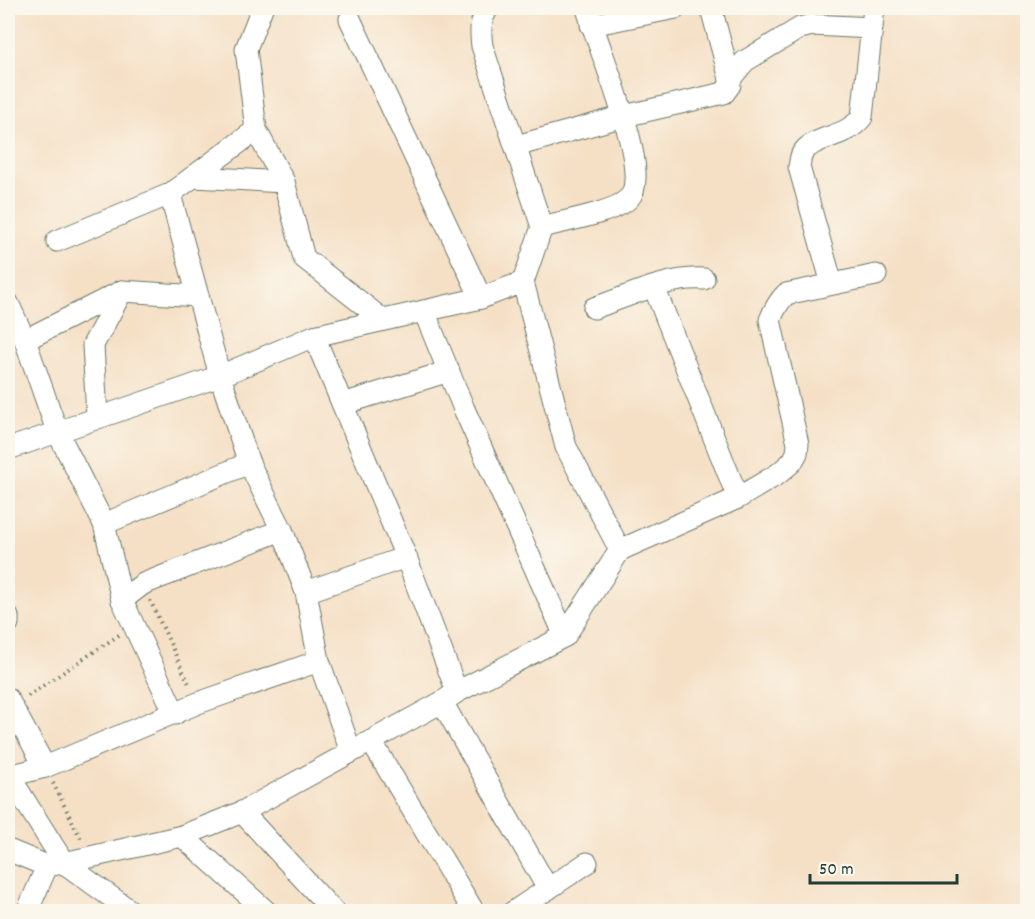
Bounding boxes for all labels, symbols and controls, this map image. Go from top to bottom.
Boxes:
scale bar [810,847,957,885]
text: 50 m [819,858,854,883]

